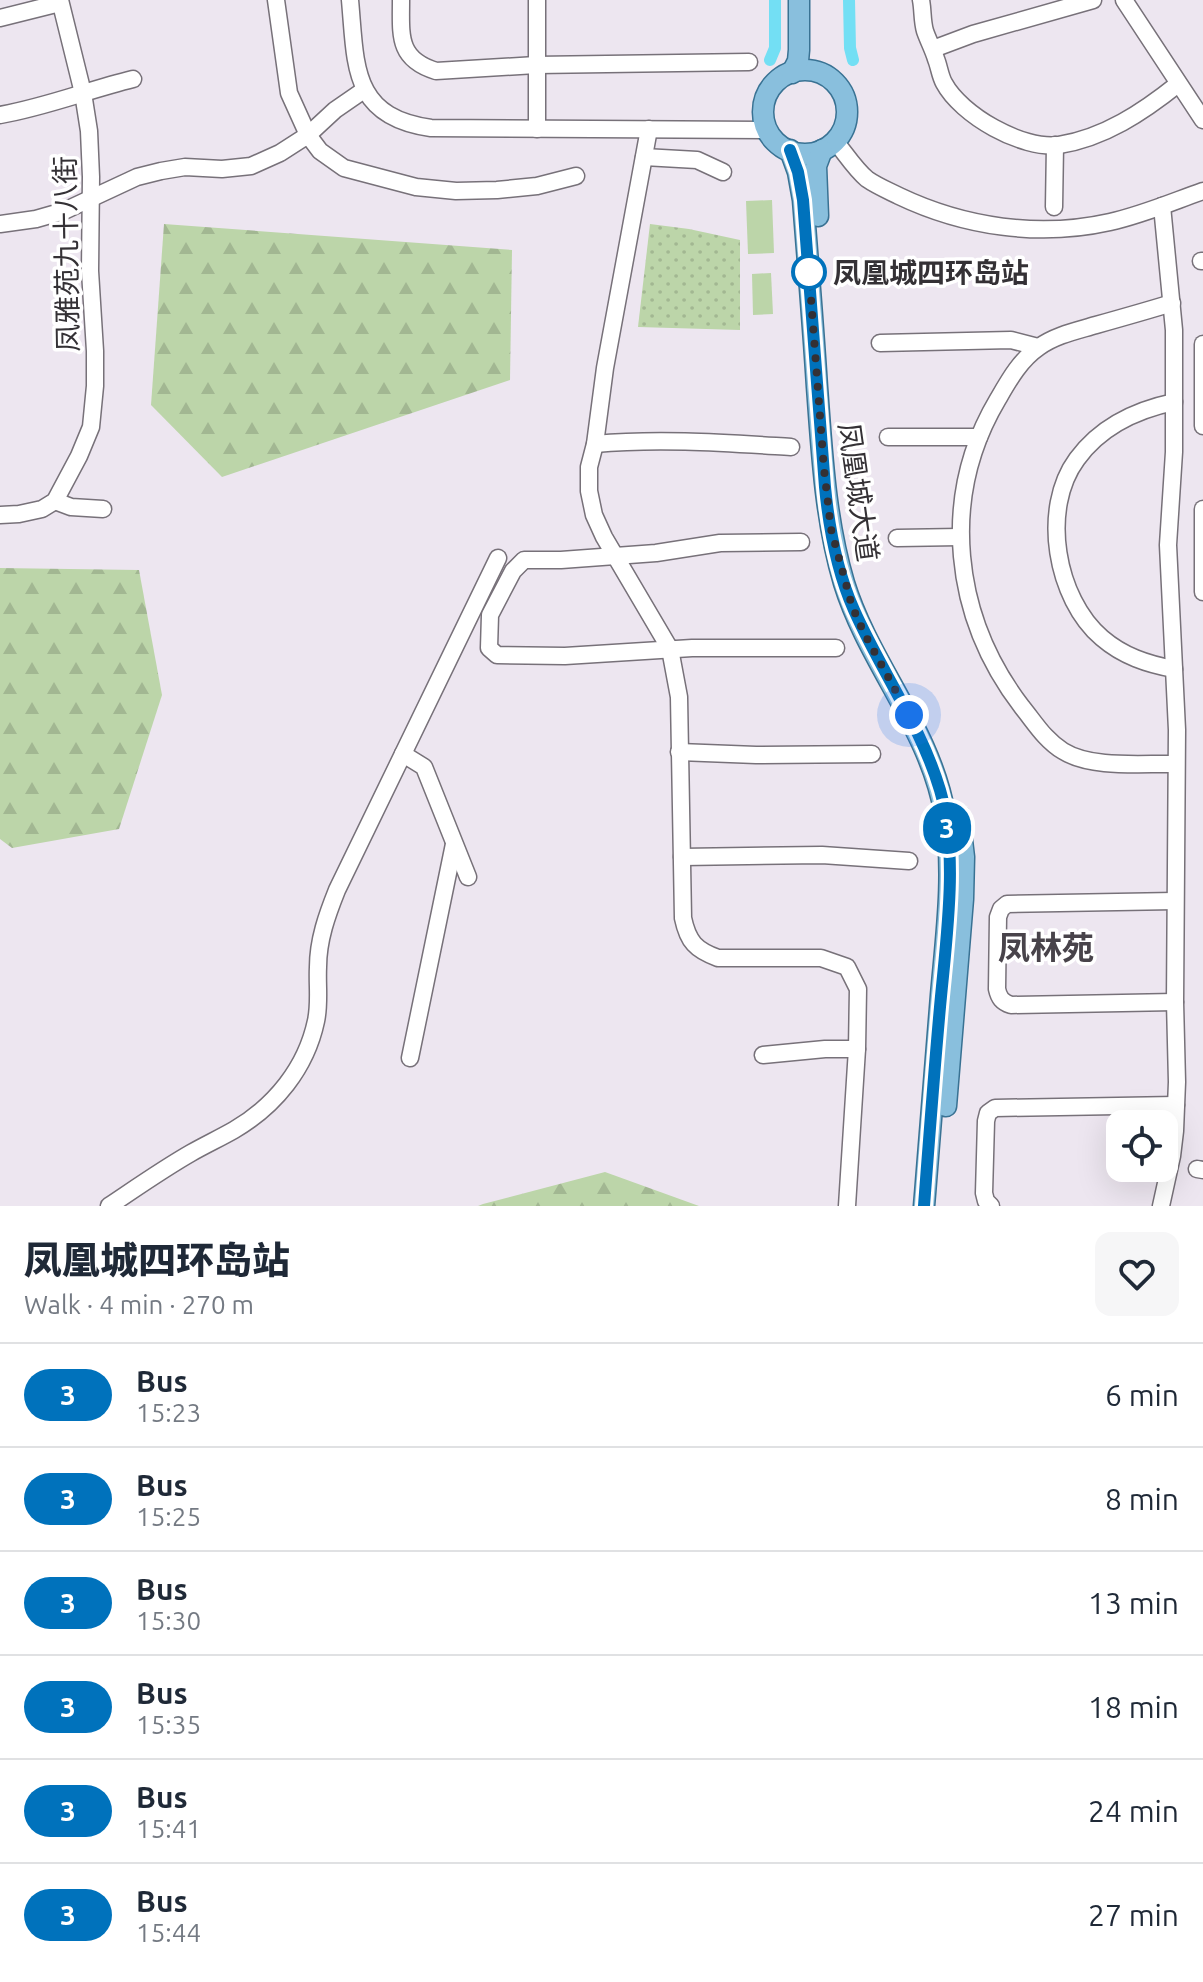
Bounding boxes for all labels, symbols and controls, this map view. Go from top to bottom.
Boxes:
street label: 凤雅苑九十八街 [49,156,83,352]
marker: 凤凰城四环岛站 [792,255,826,289]
place label: 凤凰城四环岛站 [833,257,1029,288]
street label: 凤凰城大道 [834,421,884,563]
your location [889,695,929,735]
line badge: 3 [921,802,973,854]
text: 3 [939,812,955,843]
district label: 凤林苑 [998,929,1094,965]
map controls [1106,1110,1178,1182]
button: locate [1106,1110,1178,1182]
button: heart [1095,1232,1179,1316]
text: 凤凰城四环岛站 [24,1239,290,1281]
text: Walk · 4 min · 270 m [24,1290,254,1319]
text: Bus [136,1364,188,1398]
text: 6 min [1105,1378,1179,1412]
text: 3 [60,1379,76,1410]
text: 15:23 [136,1398,201,1427]
text: Bus [136,1468,188,1502]
text: 8 min [1105,1482,1179,1516]
text: 3 [60,1483,76,1514]
text: 15:25 [136,1502,201,1531]
text: Bus [136,1572,188,1606]
text: 13 min [1088,1586,1179,1620]
text: 3 [60,1587,76,1618]
text: 15:30 [136,1606,201,1635]
text: Bus [136,1676,188,1710]
text: 18 min [1088,1690,1179,1724]
text: 3 [60,1691,76,1722]
text: 15:35 [136,1710,201,1739]
text: Bus [136,1780,188,1814]
text: 24 min [1088,1794,1179,1828]
text: 3 [60,1795,76,1826]
text: 15:41 [136,1814,201,1843]
text: Bus [136,1884,188,1918]
text: 27 min [1088,1898,1179,1932]
text: 3 [60,1899,76,1930]
text: 15:44 [136,1918,201,1947]

